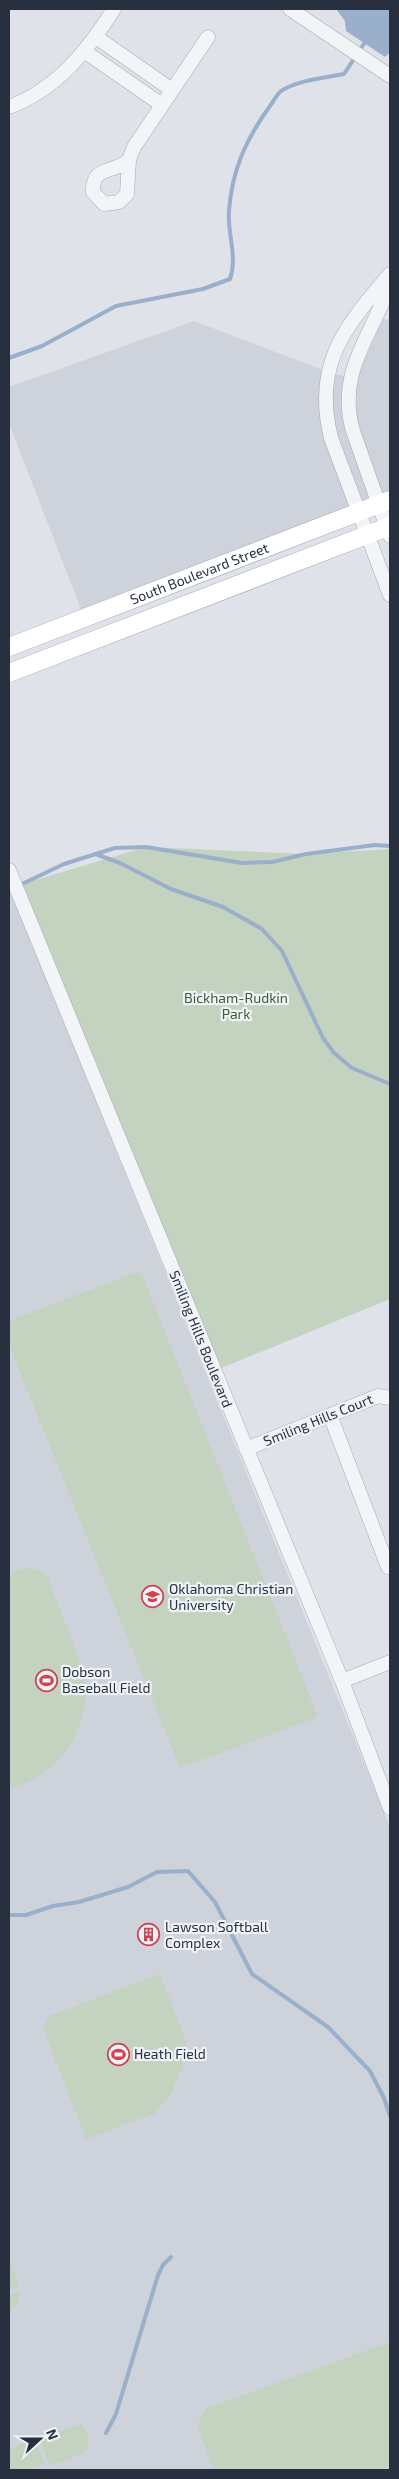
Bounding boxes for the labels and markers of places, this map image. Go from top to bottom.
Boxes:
place label: Oklahoma Christian University [169,1580,293,1613]
school or university icon: Oklahoma Christian University [141,1585,165,1609]
place label: Dobson Baseball Field [62,1663,150,1696]
sports icon: Dobson Baseball Field [34,1668,58,1692]
place label: Lawson Softball Complex [165,1918,269,1951]
building icon: Lawson Softball Complex [137,1923,161,1947]
sports icon: Heath Field [106,2042,130,2066]
place label: Heath Field [134,2045,206,2062]

